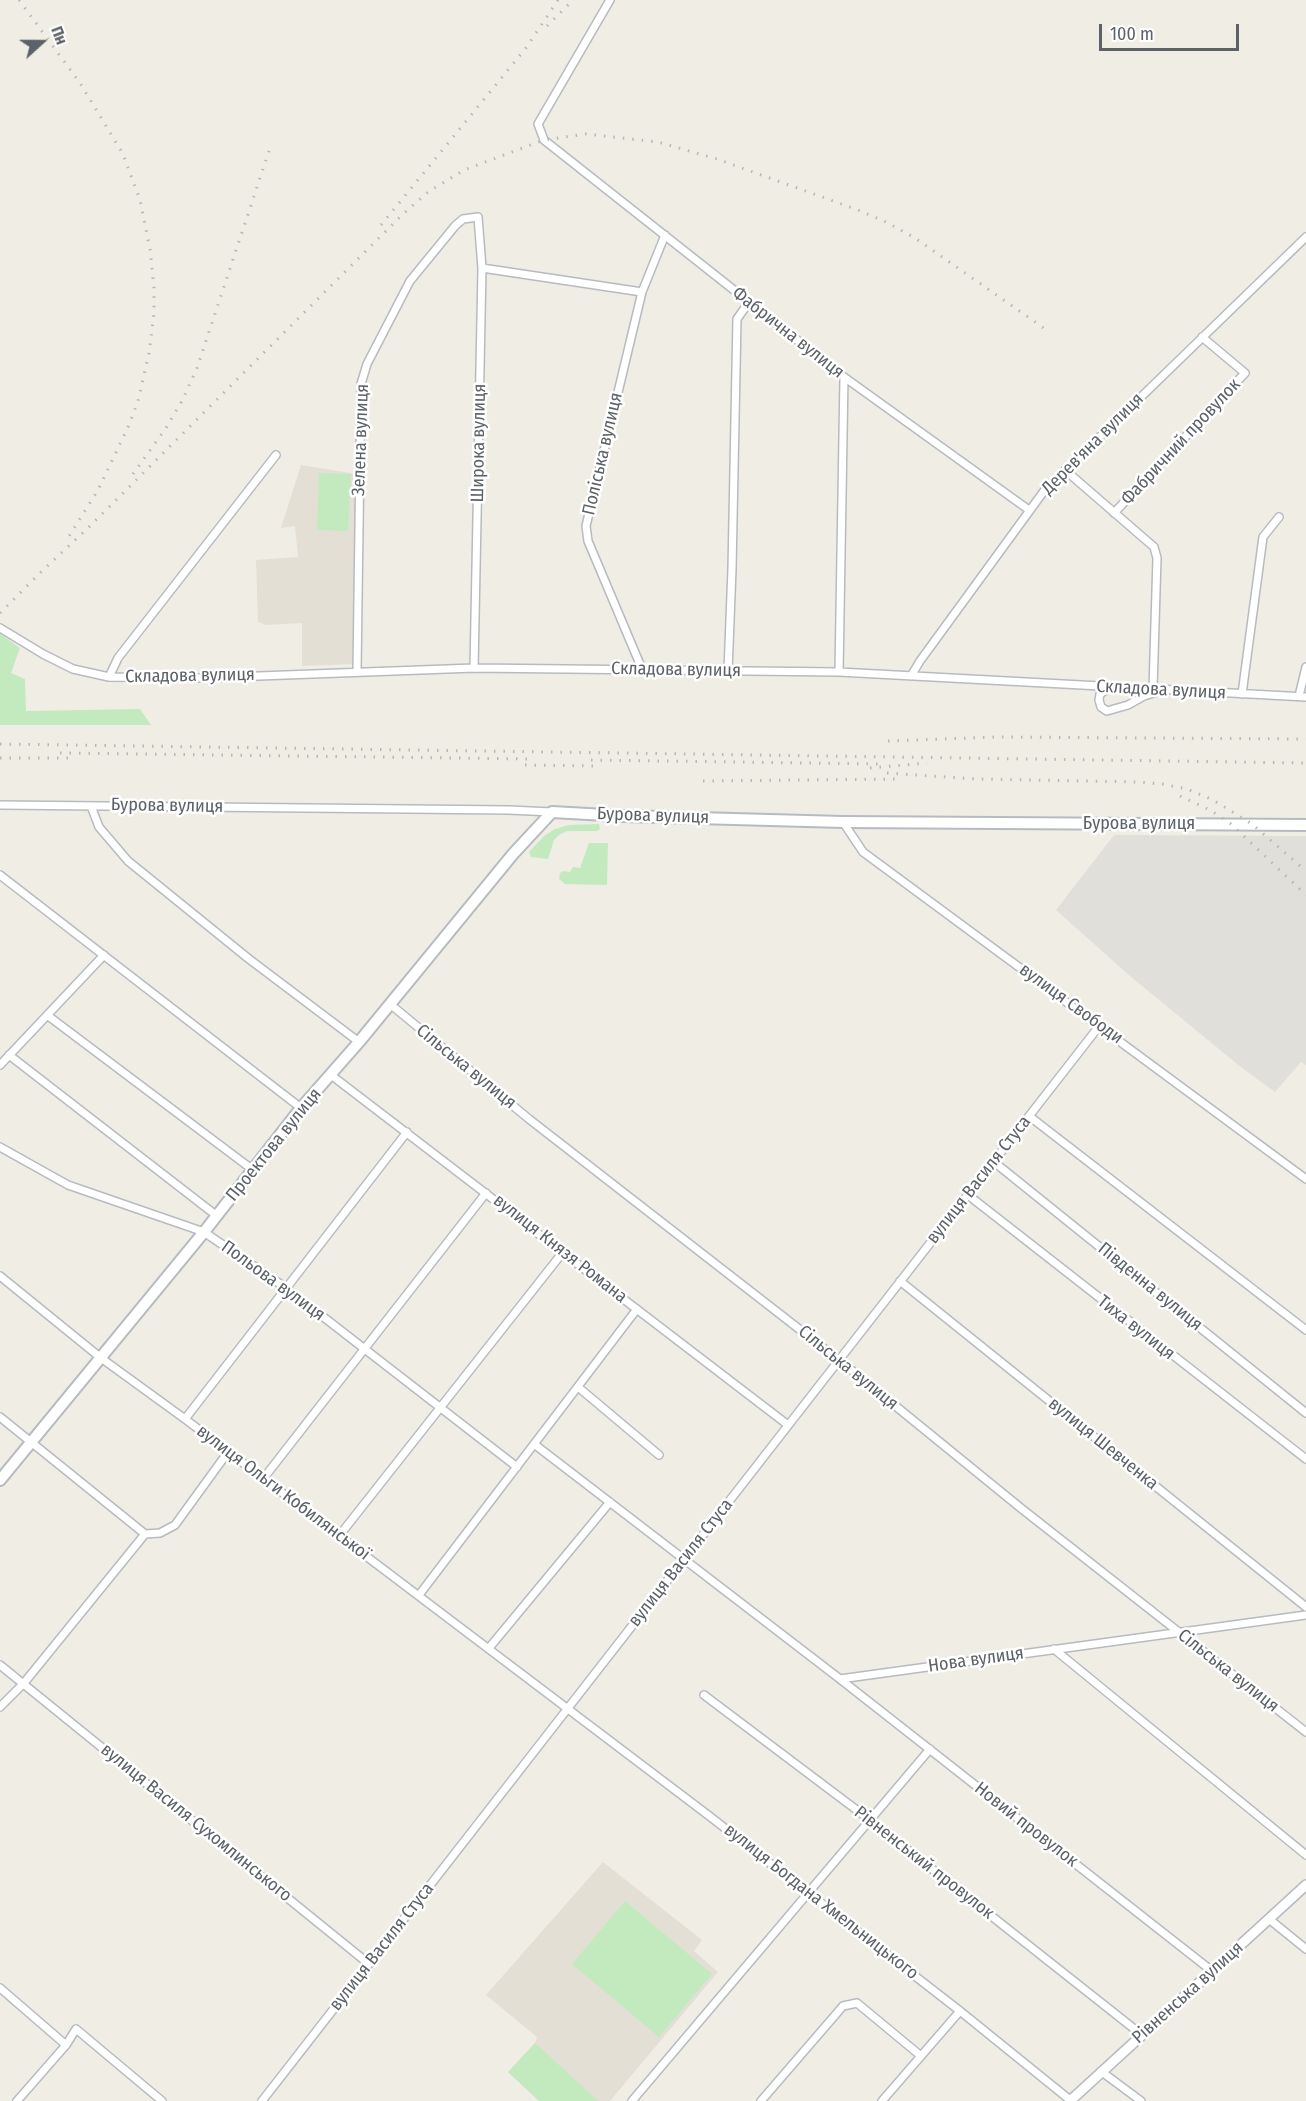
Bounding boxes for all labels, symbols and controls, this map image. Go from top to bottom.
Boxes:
north arrow [12,12,72,72]
scale bar [1102,12,1242,50]
text: 100 m [1110,23,1154,45]
text: Пн [47,24,71,47]
street label: Фабрична вулиця [728,283,848,383]
street label: Фабричний провулок [1117,374,1245,510]
street label: Широка вулиця [467,383,491,503]
street label: Зелена вулиця [348,384,374,496]
street label: Дерев'яна вулиця [1038,389,1148,499]
street label: Поліська вулиця [578,391,628,517]
street label: Складова вулиця [611,658,741,682]
street label: Складова вулиця [125,664,255,688]
street label: Складова вулиця [1096,676,1226,704]
street label: Бурова вулиця [111,794,223,818]
street label: Бурова вулиця [596,803,710,829]
street label: Бурова вулиця [1083,813,1195,835]
street label: вулиця Свободи [1015,959,1127,1049]
street label: Сільська вулиця [412,1020,520,1114]
street label: Проектова вулиця [222,1084,326,1206]
street label: вулиця Василя Стуса [922,1112,1036,1248]
street label: вулиця Князя Романа [489,1190,631,1308]
street label: Польова вулиця [217,1236,329,1326]
street label: Південна вулиця [1093,1238,1207,1336]
street label: Тиха вулиця [1093,1291,1179,1365]
street label: Сільська вулиця [794,1321,902,1415]
street label: вулиця Шевченка [1044,1393,1162,1495]
street label: вулиця Ольги Кобилянської [192,1421,374,1565]
street label: вулиця Василя Стуса [624,1495,738,1631]
street label: Сільська вулиця [1173,1625,1283,1717]
street label: Нова вулиця [927,1643,1025,1677]
street label: вулиця Василя Сухомлинського [96,1739,296,1907]
street label: Новий провулок [970,1778,1082,1872]
street label: Рівненський провулок [850,1802,998,1924]
street label: вулиця Богдана Хмельницького [720,1819,922,1985]
street label: вулиця Василя Стуса [325,1879,439,2015]
street label: Рівненська вулиця [1128,1937,1248,2049]

